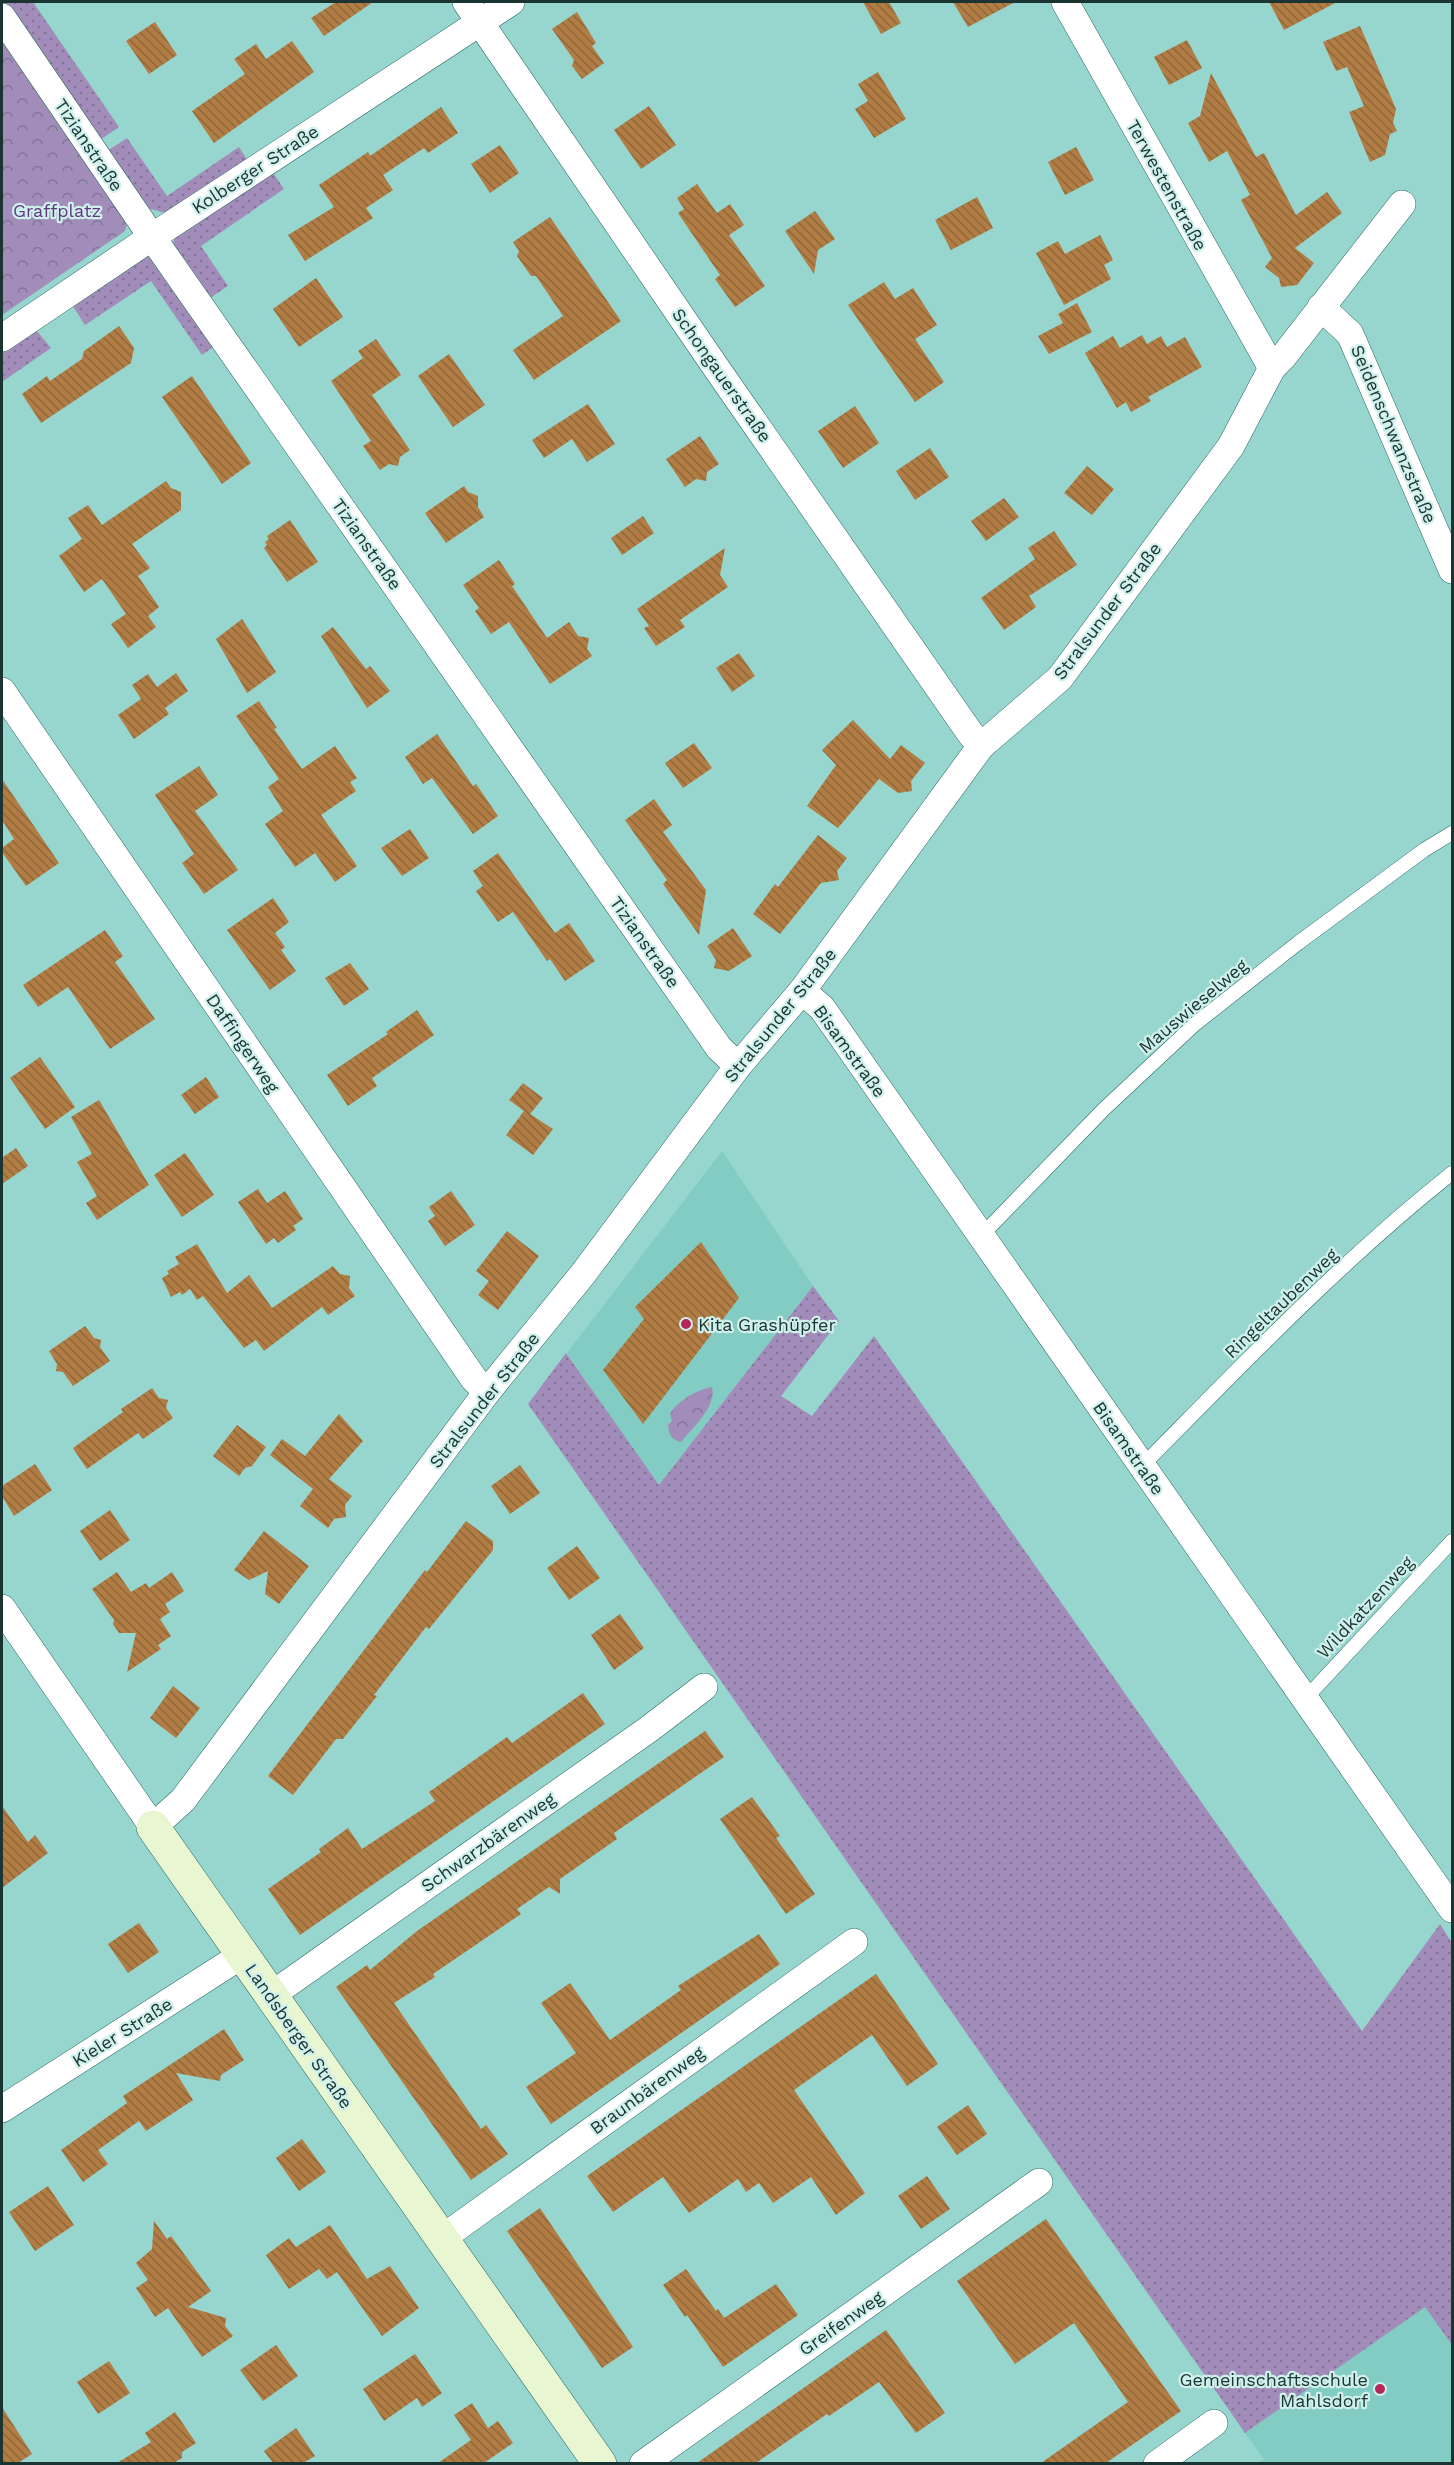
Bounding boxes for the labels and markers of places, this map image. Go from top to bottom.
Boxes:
place label: Kita Grashüpfer [698,1314,836,1335]
marker: Kita Grashüpfer [679,1317,693,1331]
place label: Gemeinschaftsschule Mahlsdorf [1179,2369,1368,2411]
marker: Gemeinschaftsschule Mahlsdorf [1373,2382,1387,2396]

